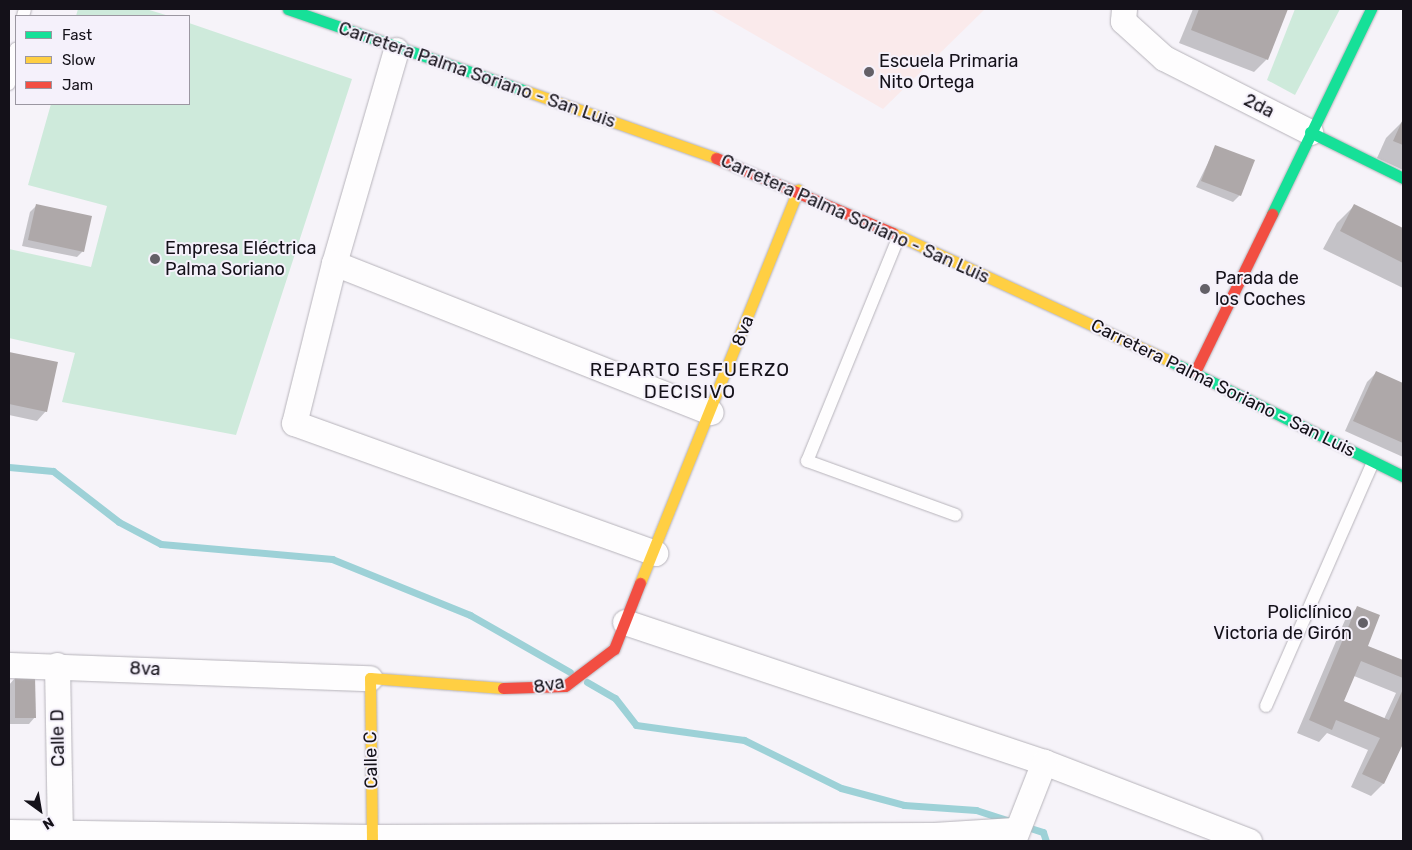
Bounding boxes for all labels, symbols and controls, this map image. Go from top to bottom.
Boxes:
legend [15,15,190,105]
street label: Carretera Palma Soriano - San Luis [336,17,618,133]
text: Fast [62,26,92,44]
text: Slow [62,51,95,69]
place label: Escuela Primaria Nito Ortega [879,51,1018,94]
marker: Escuela Primaria Nito Ortega [863,66,875,78]
text: Jam [62,76,93,94]
street label: 2da [1240,89,1278,123]
street label: Carretera Palma Soriano - San Luis [717,150,993,288]
place label: Empresa Eléctrica Palma Soriano [165,238,316,280]
marker: Empresa Eléctrica Palma Soriano [149,253,161,265]
place label: Parada de los Coches [1215,268,1306,310]
marker: Parada de los Coches [1199,283,1211,295]
street label: 8va [727,313,759,349]
street label: Carretera Palma Soriano - San Luis [1087,314,1359,462]
district label: REPARTO ESFUERZO DECISIVO [588,359,792,403]
place label: Policlínico Victoria de Girón [1213,602,1352,644]
marker: Policlínico Victoria de Girón [1356,616,1370,630]
street label: 8va [129,658,161,680]
street label: 8va [532,671,566,699]
street label: Calle D [47,709,69,767]
street label: Calle C [360,731,382,789]
north arrow [15,785,65,835]
text: N [39,813,57,833]

